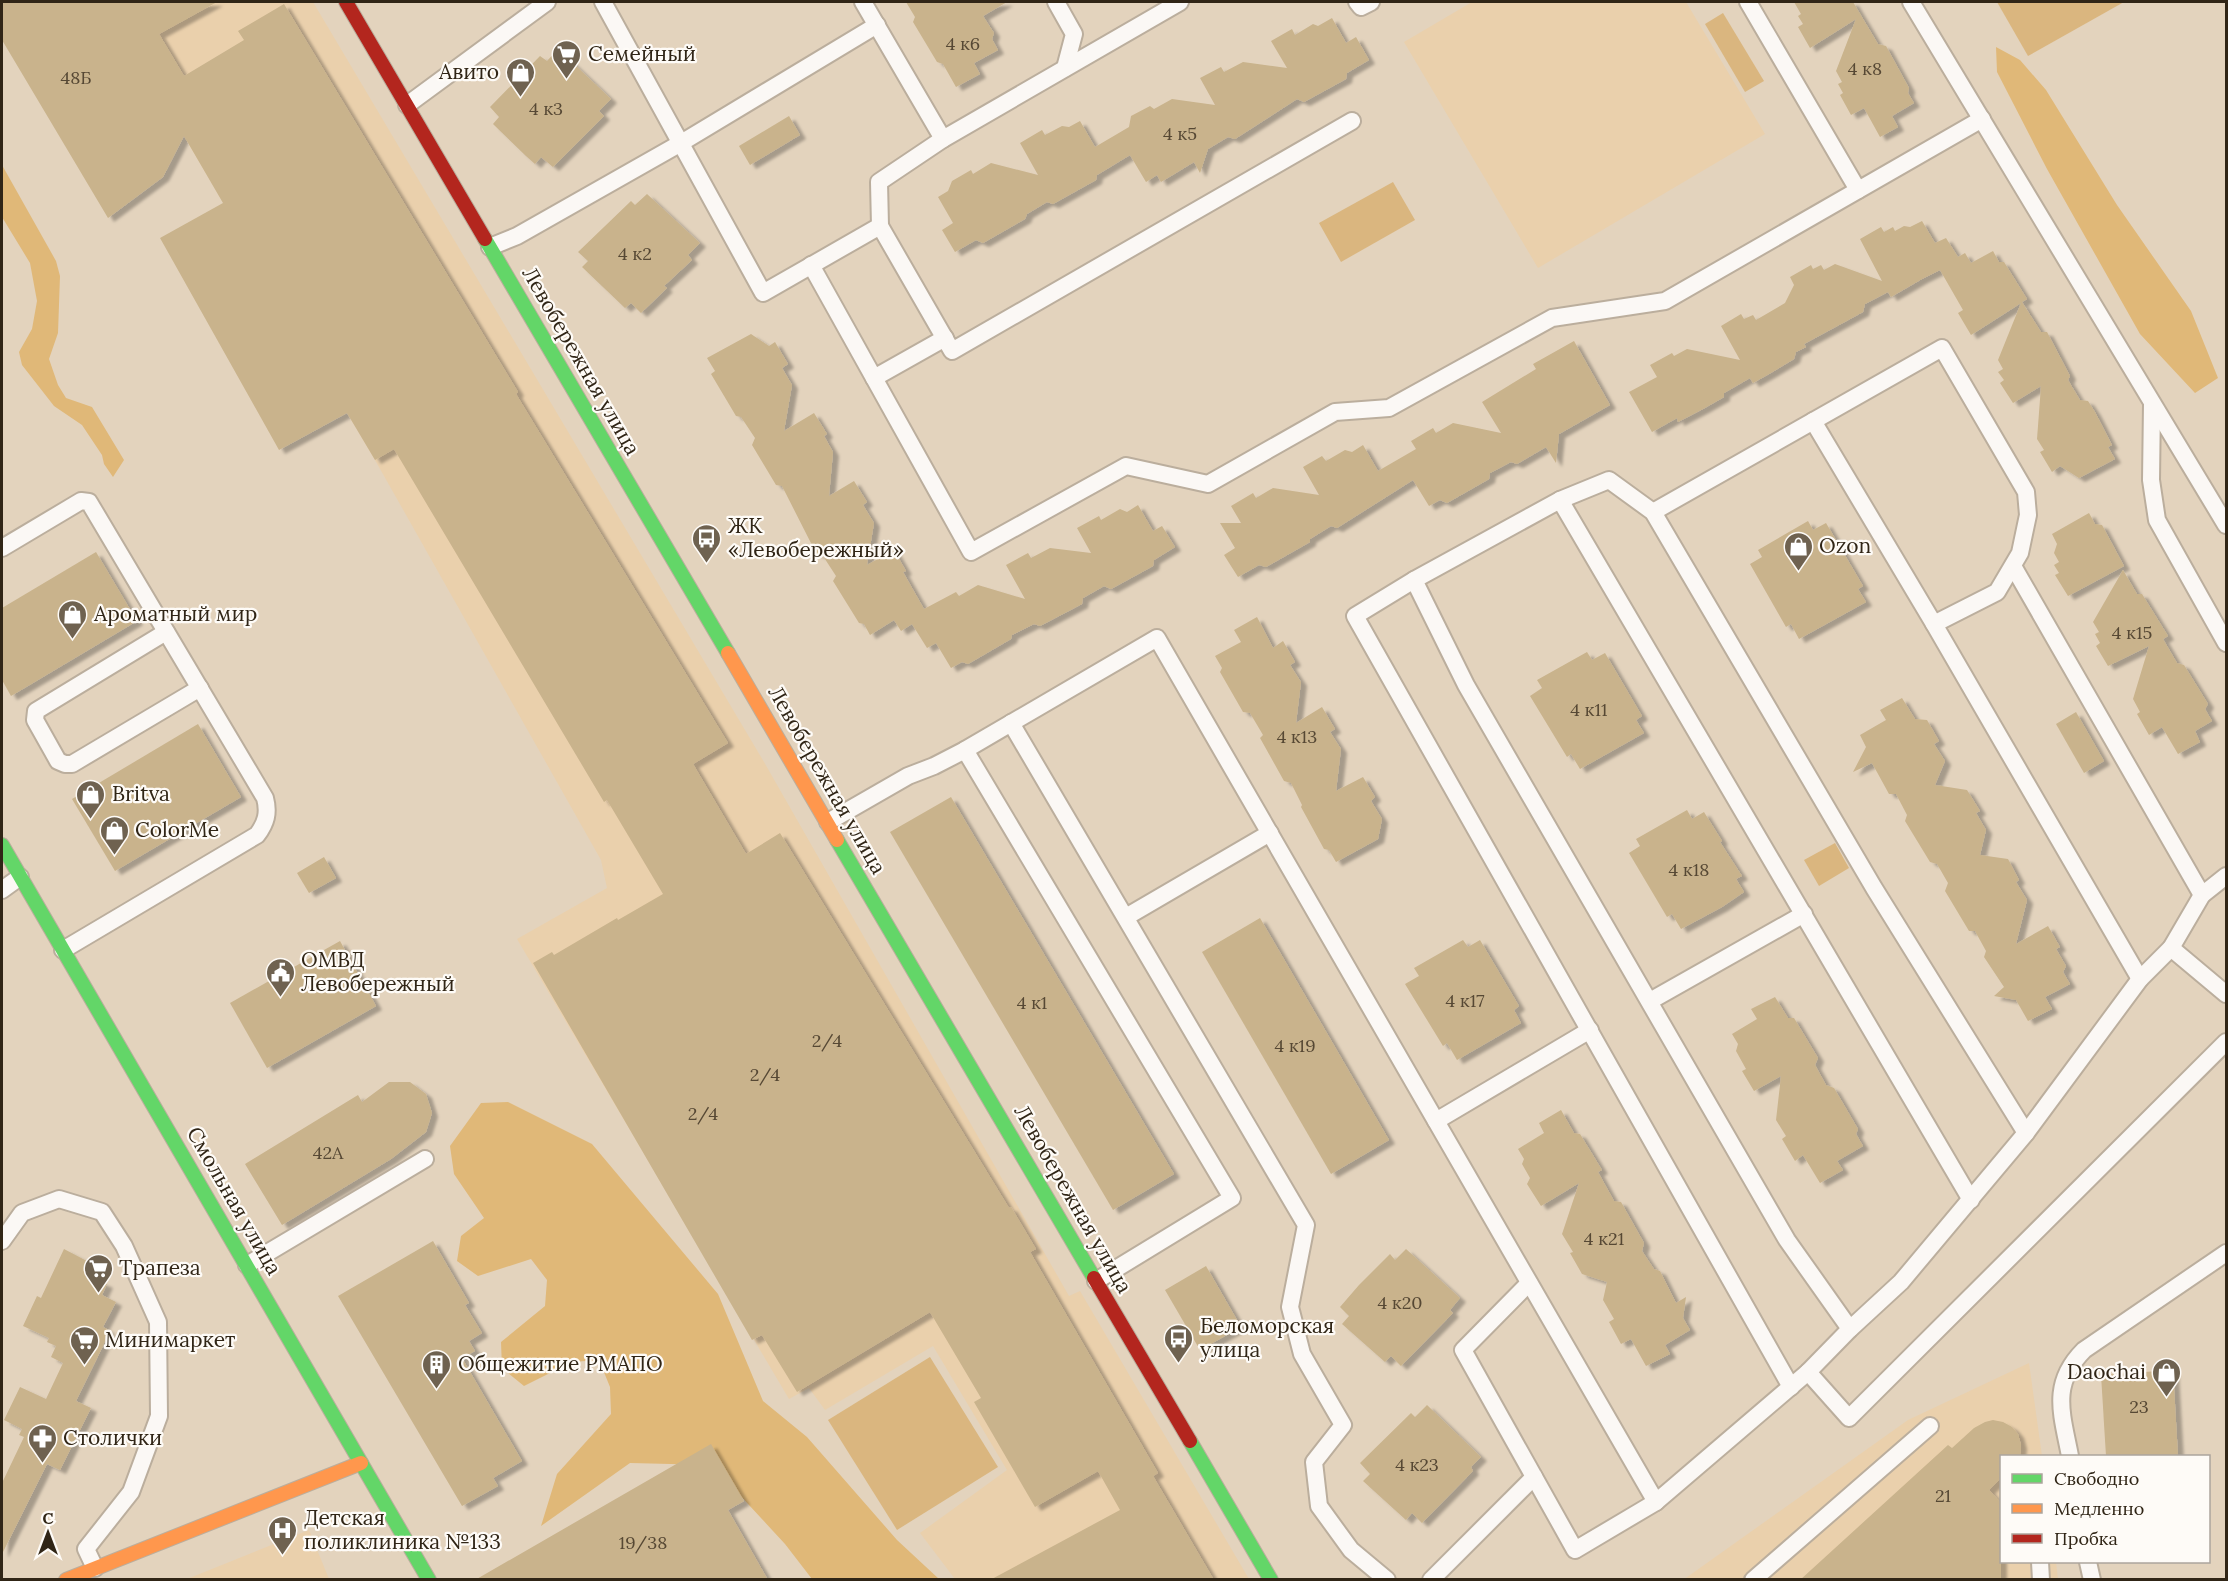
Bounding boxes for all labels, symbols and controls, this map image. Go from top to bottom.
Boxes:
house number: 4 к6 [946,32,980,55]
supermarket icon: Семейный [551,38,583,80]
place label: Семейный [588,40,696,67]
shop icon: Авито [504,56,536,98]
house number: 4 к8 [1848,57,1882,80]
place label: Авито [438,58,499,85]
house number: 48Б [60,66,92,89]
house number: 4 к3 [529,97,563,120]
house number: 4 к5 [1163,122,1197,145]
house number: 4 к2 [618,242,652,265]
street label: Левобережная улица [516,262,646,460]
place label: ЖК «Левобережный» [728,512,904,563]
bus stop icon: ЖК «Левобережный» [691,522,723,564]
shop icon: Ozon [1782,530,1814,572]
place label: Ozon [1819,532,1872,559]
shop icon: Ароматный мир [57,598,89,640]
place label: Ароматный мир [93,600,257,627]
house number: 4 к15 [2112,621,2152,644]
street label: Левобережная улица [762,681,892,879]
house number: 4 к11 [1570,698,1608,721]
house number: 4 к13 [1277,725,1317,748]
shop icon: Britva [75,778,107,820]
place label: Britva [112,780,170,807]
shop icon: ColorMe [98,814,130,856]
place label: ColorMe [135,816,219,843]
house number: 4 к18 [1669,858,1709,881]
place label: ОМВД Левобережный [301,946,455,997]
public building icon: ОМВД Левобережный [264,956,296,998]
house number: 4 к17 [1445,989,1485,1012]
house number: 4 к1 [1017,991,1047,1014]
house number: 2/4 [812,1029,843,1052]
house number: 4 к19 [1274,1034,1316,1057]
house number: 2/4 [750,1063,781,1086]
street label: Левобережная улица [1008,1100,1138,1298]
house number: 2/4 [688,1102,719,1125]
street label: Смольная улица [181,1122,288,1280]
house number: 42А [313,1141,344,1164]
house number: 4 к21 [1584,1227,1624,1250]
supermarket icon: Трапеза [82,1252,114,1294]
place label: Трапеза [119,1254,201,1281]
house number: 4 к20 [1378,1291,1423,1314]
place label: Беломорская улица [1200,1312,1334,1363]
bus stop icon: Беломорская улица [1163,1322,1195,1364]
supermarket icon: Минимаркет [68,1324,100,1366]
place label: Минимаркет [105,1326,235,1353]
building icon: Общежитие РМАПО [421,1348,453,1390]
place label: Общежитие РМАПО [458,1350,663,1377]
shop icon: Daochai [2151,1356,2183,1398]
place label: Daochai [2067,1358,2146,1385]
house number: 23 [2129,1395,2149,1418]
pharmacy icon: Столички [26,1422,58,1464]
place label: Столички [63,1424,162,1451]
house number: 4 к23 [1395,1453,1439,1476]
legend [2000,1455,2210,1563]
text: Свободно [2054,1467,2139,1490]
house number: 21 [1935,1484,1951,1507]
text: Медленно [2054,1497,2144,1520]
north arrow [18,1503,78,1563]
place label: Детская поликлиника №133 [304,1504,501,1555]
text: С [42,1508,54,1528]
hospital icon: Детская поликлиника №133 [267,1514,299,1556]
text: Пробка [2054,1527,2118,1550]
house number: 19/38 [619,1531,667,1554]

